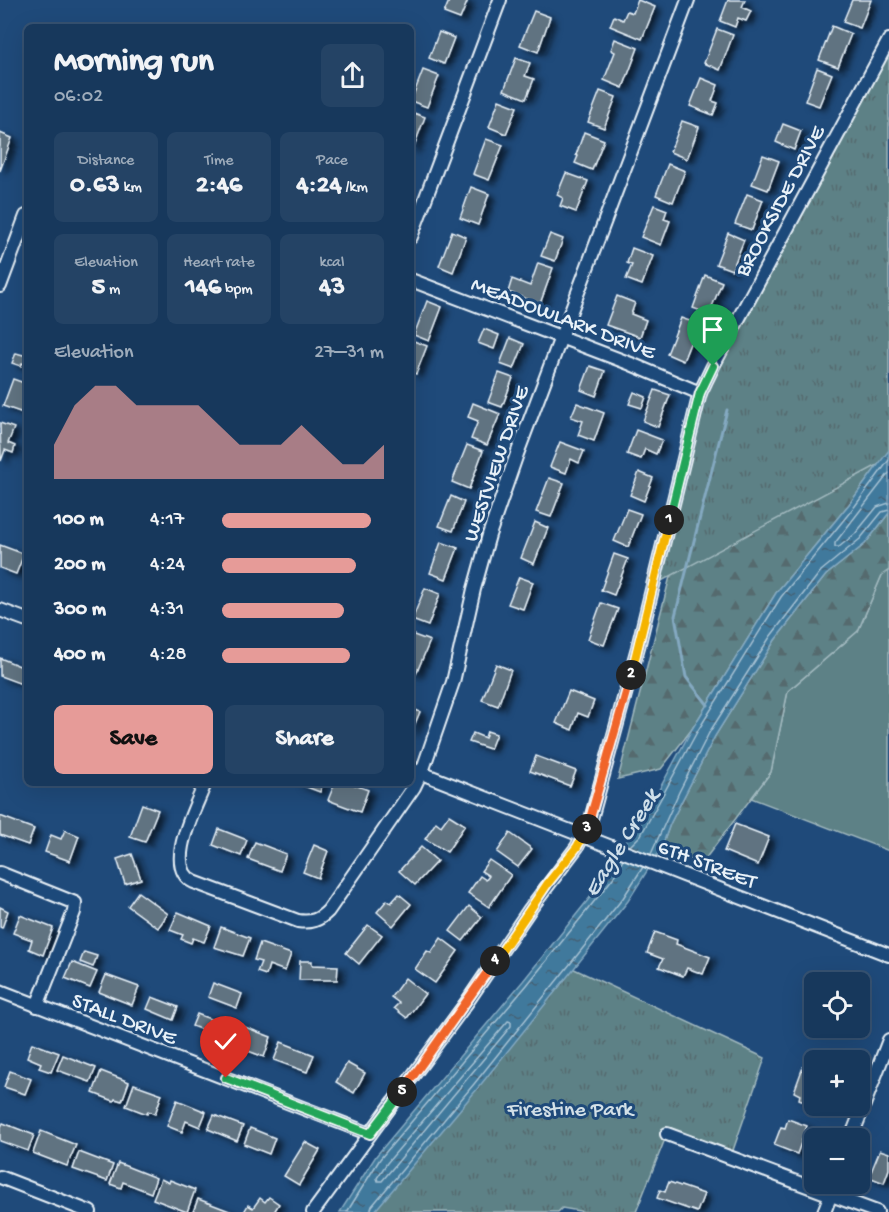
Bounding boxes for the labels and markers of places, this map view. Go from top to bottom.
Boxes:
pin [687,304,738,366]
pin: 1 [654,505,684,535]
pin: 2 [616,660,646,690]
pin: 3 [572,814,602,844]
pin: 4 [480,946,510,976]
pin [200,1016,251,1078]
pin: 5 [387,1077,417,1107]

